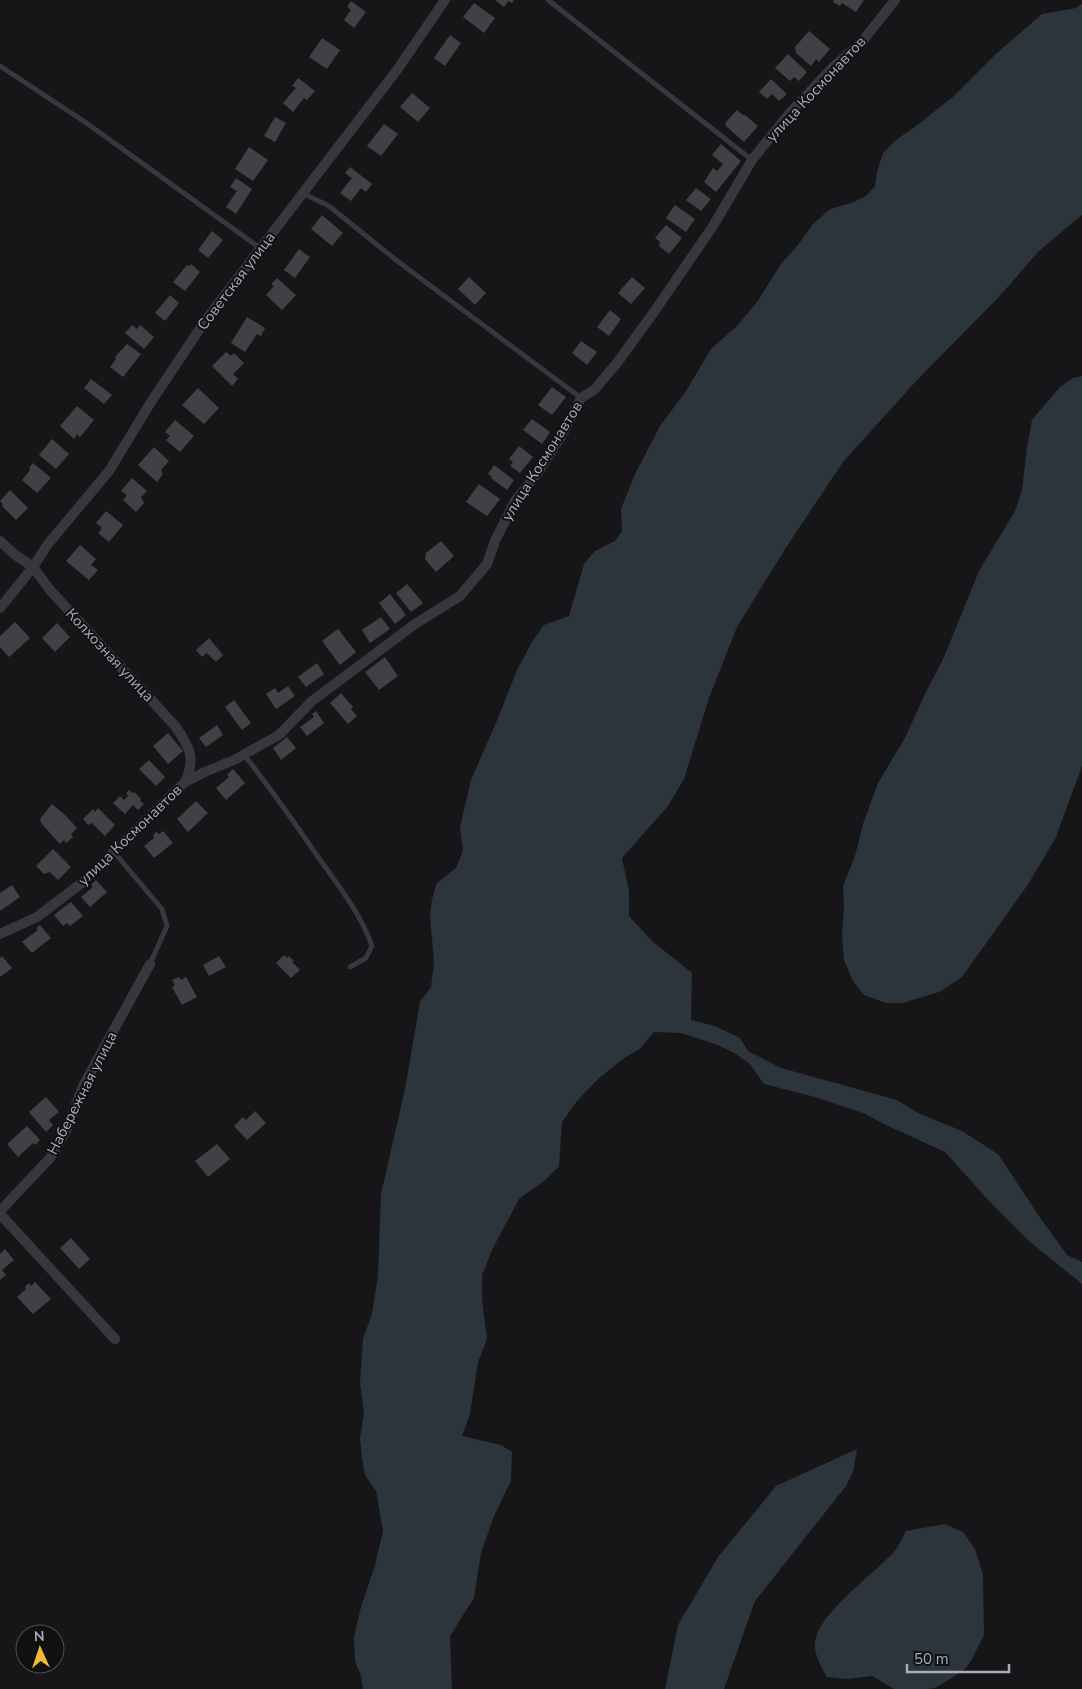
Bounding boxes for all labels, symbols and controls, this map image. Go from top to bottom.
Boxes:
street label: улица Космонавтов [762,32,870,146]
street label: Советская улица [192,228,280,334]
street label: улица Космонавтов [497,397,587,525]
street label: Колхозная улица [61,604,159,706]
street label: улица Космонавтов [74,780,186,890]
street label: Набережная улица [42,1028,122,1158]
north arrow [15,1624,65,1674]
text: N [34,1627,45,1646]
scale bar [907,1642,1010,1674]
text: 50 m [914,1649,949,1669]

